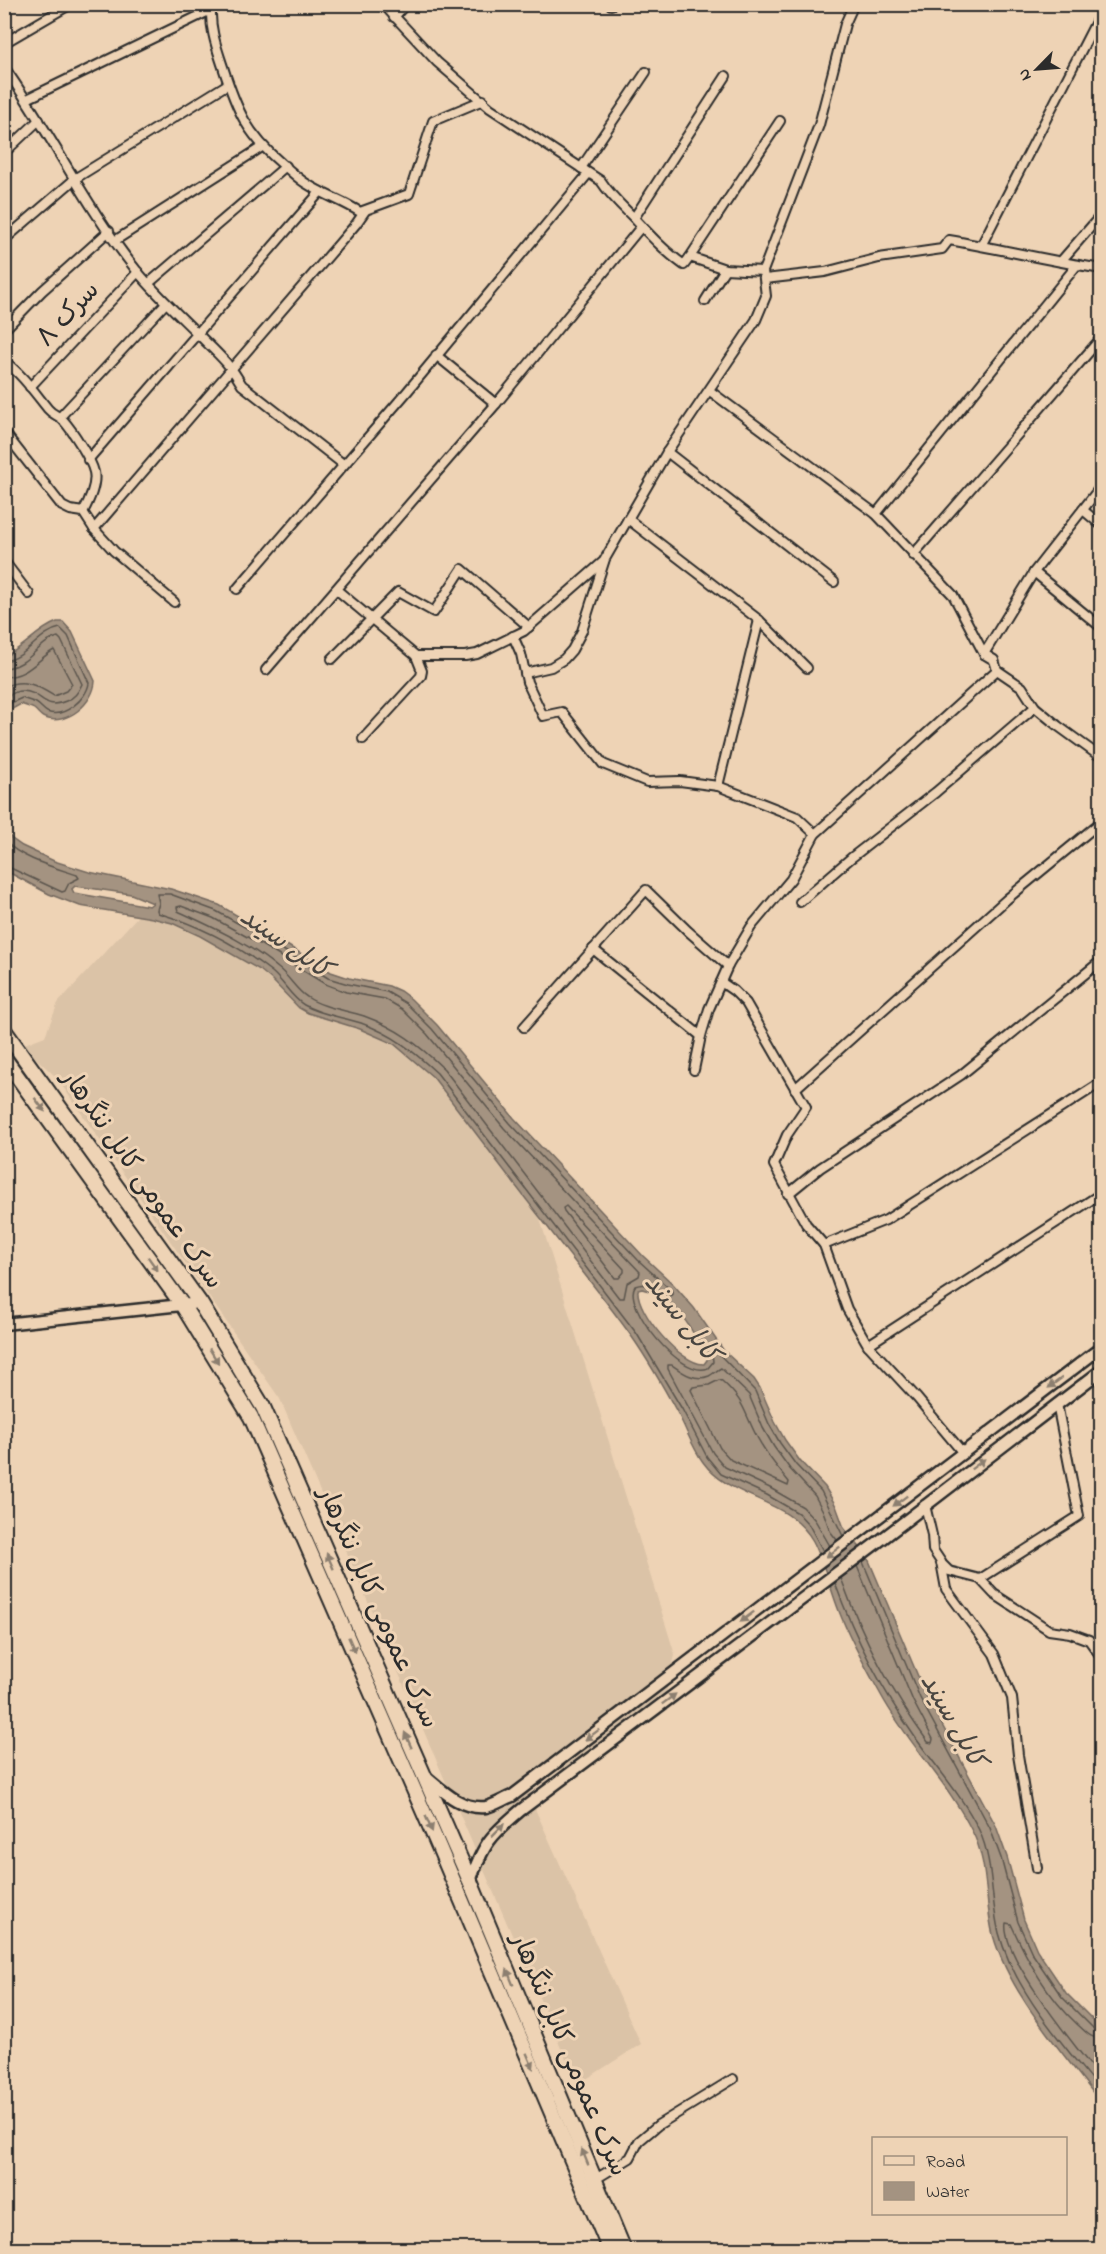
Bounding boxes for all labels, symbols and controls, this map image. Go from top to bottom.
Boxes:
north arrow [1007,39,1067,99]
text: N [1012,64,1038,84]
street label: سرک ۸ [28,273,110,357]
water label: کابل سيند [231,898,342,992]
street label: سرک عمومی کابل ننگرهار [49,1061,231,1298]
one-way arrow [33,1097,45,1112]
one-way arrow [147,1255,159,1271]
water label: کابل سيند [634,1266,731,1375]
one-way arrow [208,1347,219,1364]
one-way arrow [1047,1377,1063,1389]
one-way arrow [970,1459,985,1471]
street label: سرک عمومی کابل ننگرهار [306,1479,447,1735]
one-way arrow [892,1495,908,1508]
one-way arrow [825,1546,840,1558]
one-way arrow [325,1552,335,1570]
one-way arrow [740,1611,755,1623]
one-way arrow [348,1636,357,1654]
water label: کابل سيند [909,1666,997,1780]
one-way arrow [661,1693,677,1705]
one-way arrow [585,1729,601,1741]
one-way arrow [403,1731,412,1749]
one-way arrow [425,1815,434,1832]
one-way arrow [491,1823,505,1838]
street label: سرک عمومی کابل ننگرهار [499,1926,636,2183]
one-way arrow [505,1968,514,1986]
one-way arrow [526,2052,535,2070]
legend [872,2137,1067,2215]
one-way arrow [580,2148,589,2166]
text: Road [926,2150,965,2176]
text: Water [926,2180,970,2206]

